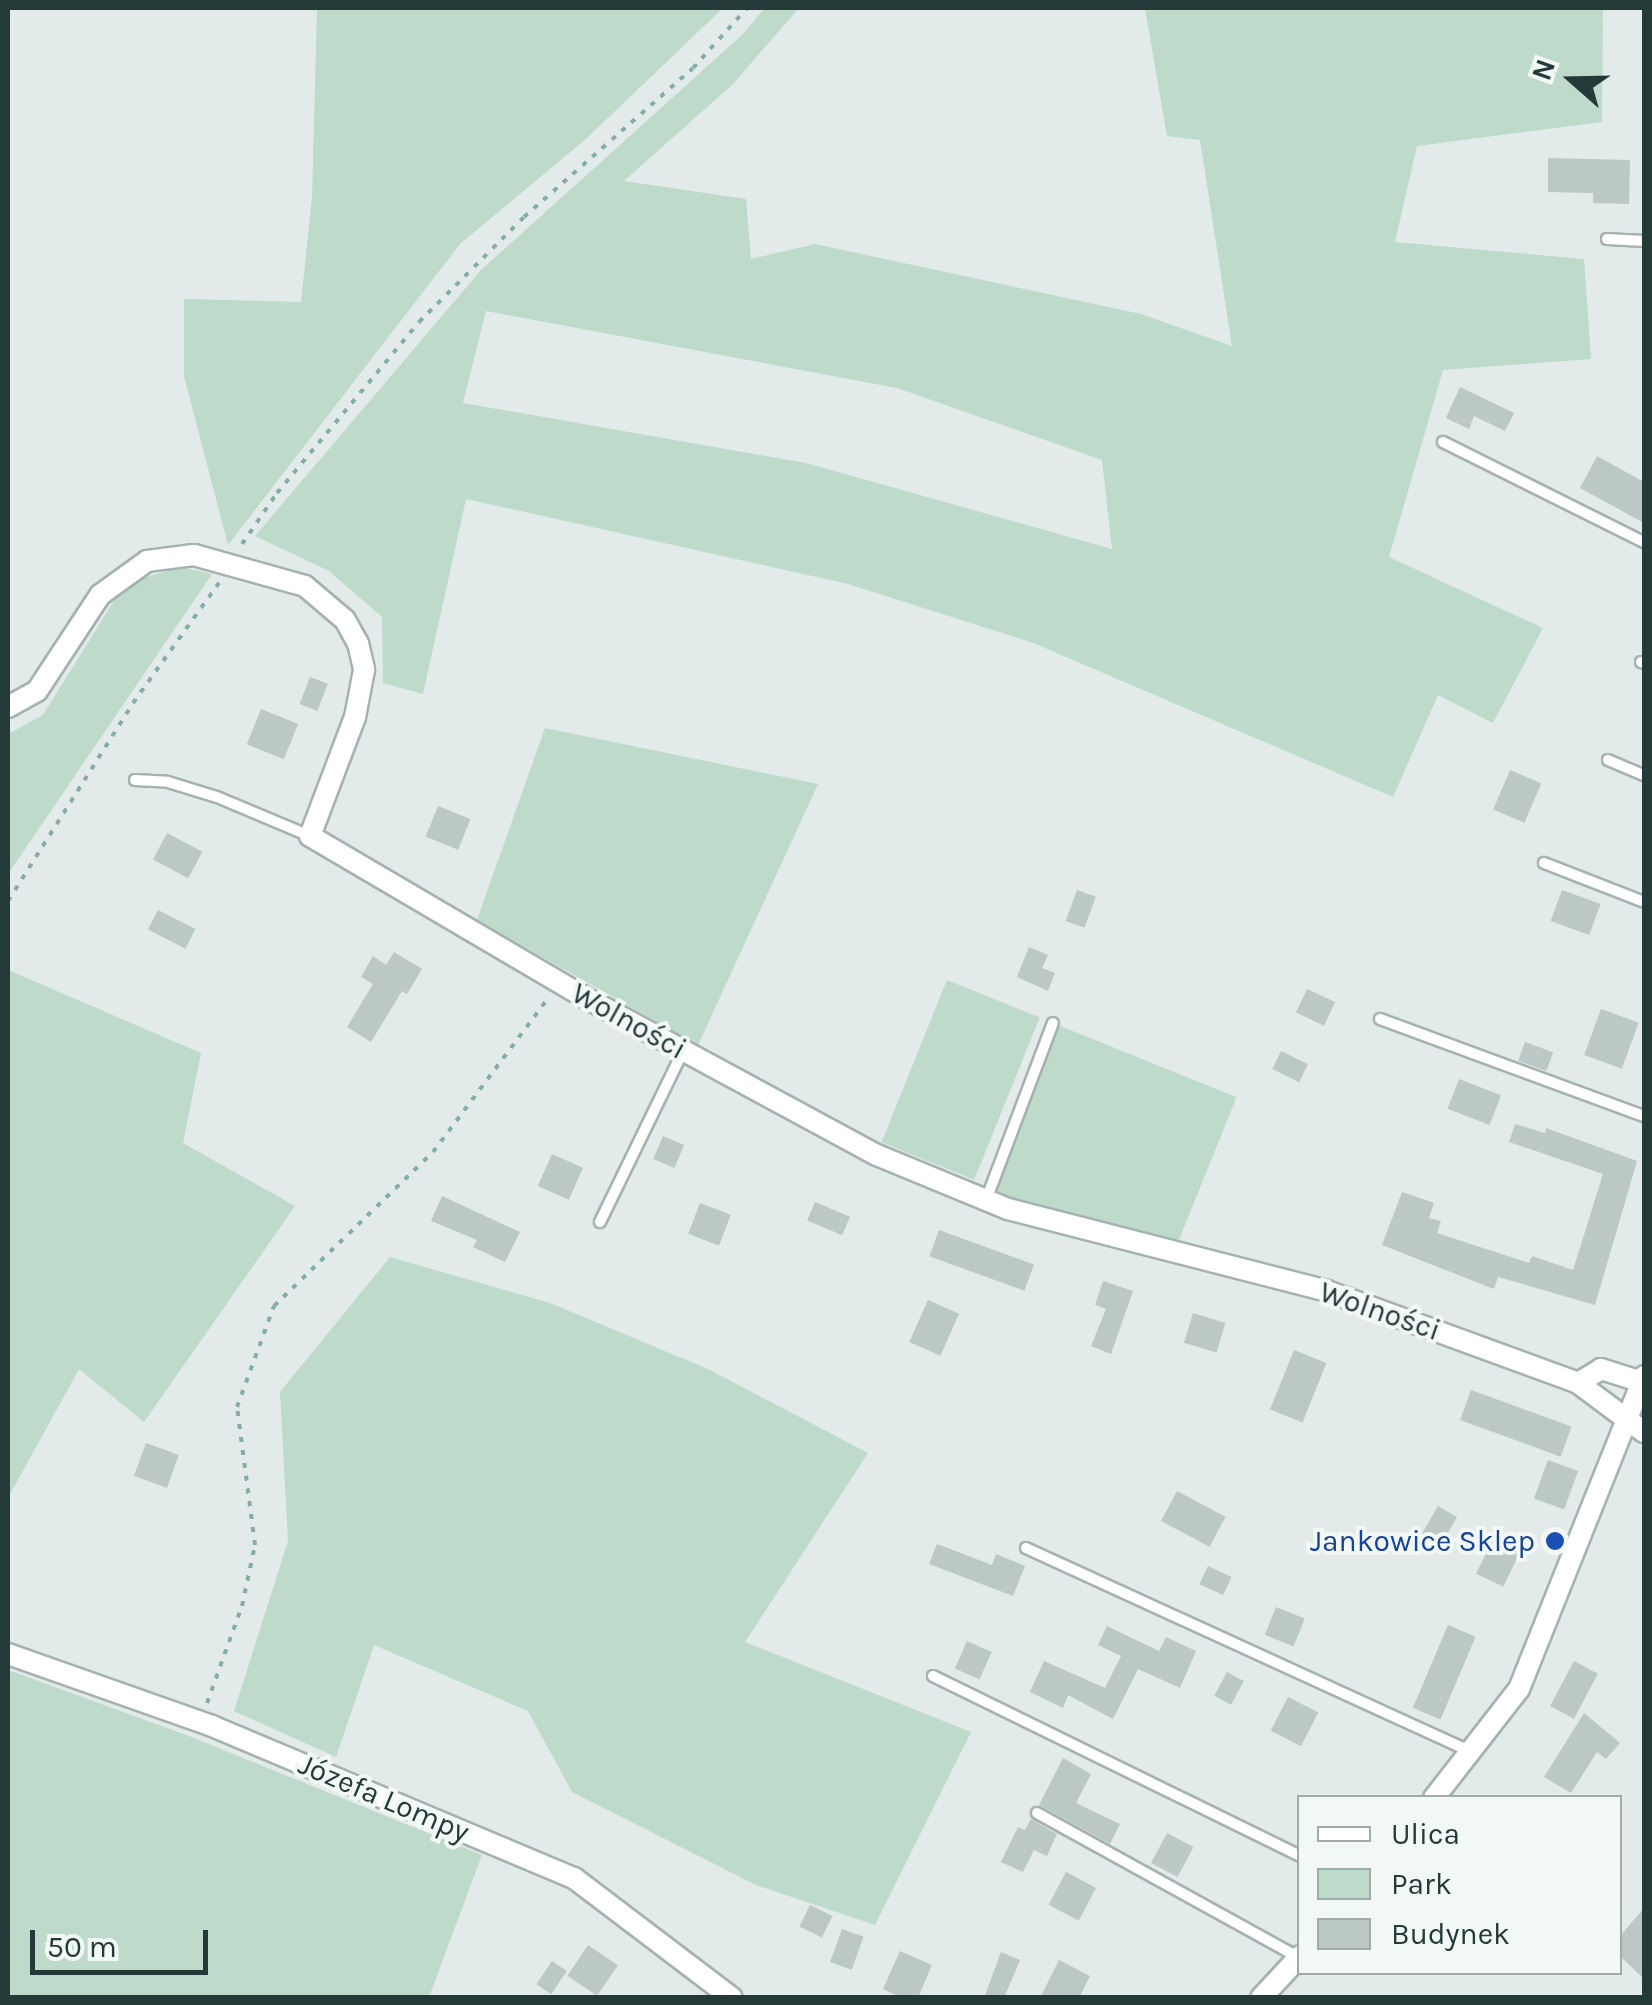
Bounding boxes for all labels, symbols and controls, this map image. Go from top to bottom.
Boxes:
north arrow [1522,30,1622,130]
text: N [1524,54,1562,85]
street label: Wolności [565,975,693,1067]
street label: Wolności [1315,1274,1445,1348]
place label: Jankowice Sklep [1310,1523,1535,1559]
marker: Jankowice Sklep [1544,1530,1566,1552]
street label: Józefa Lompy [293,1746,475,1850]
legend [1297,1795,1622,1975]
text: Ulica [1391,1816,1460,1852]
text: Park [1391,1866,1452,1902]
scale bar [35,1910,212,1972]
text: Budynek [1391,1916,1510,1952]
text: 50 m [47,1929,117,1965]

